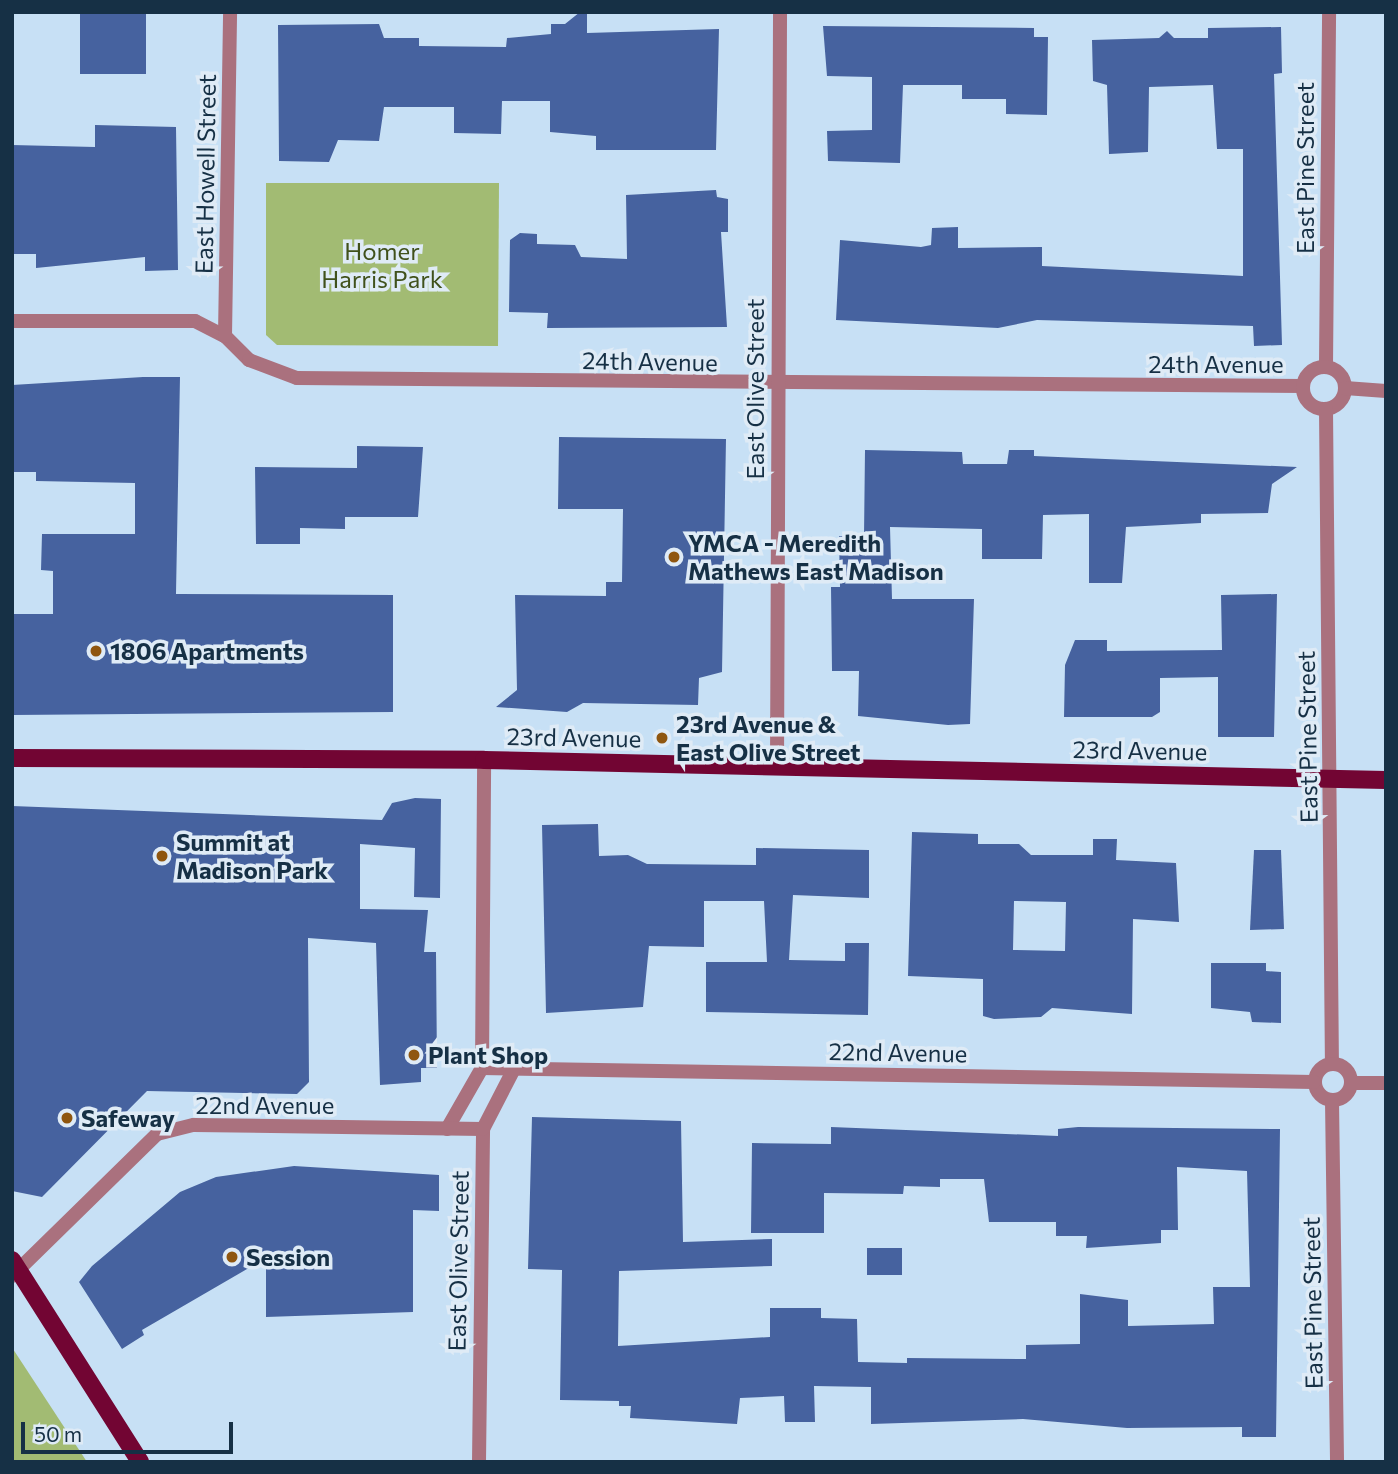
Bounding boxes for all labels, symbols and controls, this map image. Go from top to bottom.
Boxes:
street label: East Howell Street [189,74,221,274]
street label: East Pine Street [1291,82,1319,254]
park label: Homer Harris Park [321,237,443,293]
street label: East Olive Street [741,299,769,479]
street label: 24th Avenue [582,345,718,377]
street label: 24th Avenue [1148,350,1284,378]
place label: YMCA - Meredith Mathews East Madison [688,529,944,585]
marker: YMCA - Meredith Mathews East Madison [666,549,682,565]
place label: 1806 Apartments [110,637,304,665]
marker: 1806 Apartments [88,643,104,659]
street label: East Pine Street [1291,651,1323,823]
place label: 23rd Avenue & East Olive Street [676,710,860,766]
street label: 23rd Avenue [506,721,642,753]
marker: 23rd Avenue & East Olive Street [654,730,670,746]
street label: 23rd Avenue [1072,734,1208,766]
place label: Summit at Madison Park [176,828,328,884]
marker: Summit at Madison Park [154,848,170,864]
street label: 22nd Avenue [828,1036,968,1068]
place label: Plant Shop [428,1041,548,1069]
marker: Plant Shop [406,1047,422,1063]
street label: 22nd Avenue [196,1091,334,1119]
place label: Safeway [81,1104,175,1132]
marker: Safeway [59,1110,75,1126]
street label: East Olive Street [442,1170,474,1352]
street label: East Pine Street [1296,1217,1328,1389]
place label: Session [246,1243,330,1271]
marker: Session [224,1249,240,1265]
scale bar [24,1408,236,1452]
text: 50 m [34,1421,82,1446]

